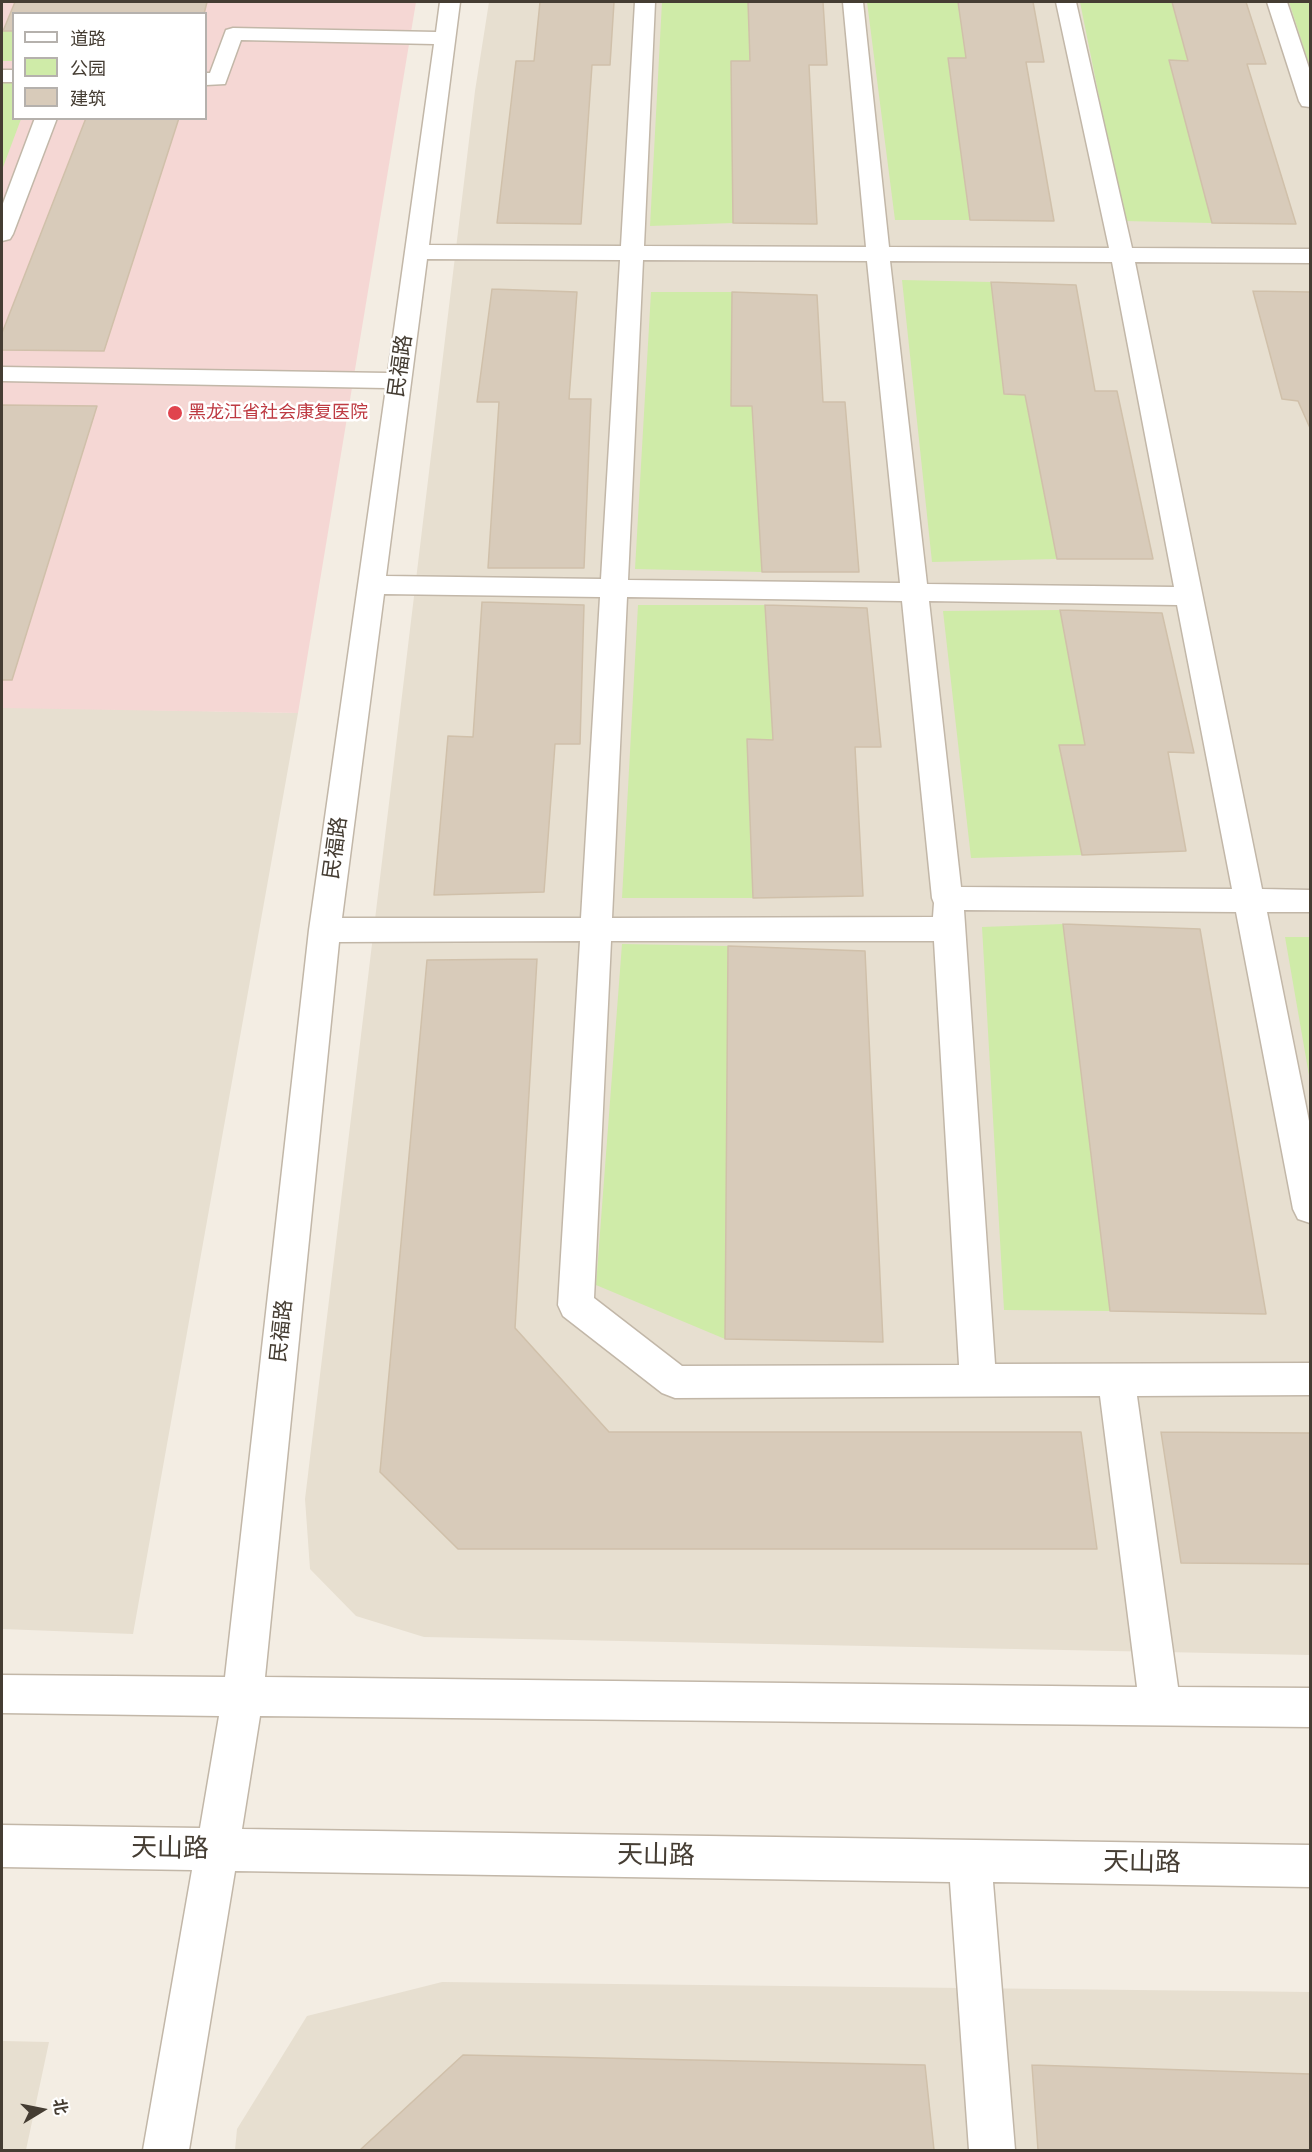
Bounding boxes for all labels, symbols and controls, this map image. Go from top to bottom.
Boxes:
legend [12,12,207,120]
text: 道路 [70,28,106,50]
text: 公园 [70,58,106,80]
text: 建筑 [70,88,106,110]
street label: 民福路 [384,333,418,399]
place label: 黑龙江省社会康复医院 [188,402,368,424]
marker: 黑龙江省社会康复医院 [166,404,184,422]
street label: 民福路 [319,815,353,881]
street label: 民福路 [266,1298,298,1364]
street label: 天山路 [131,1833,209,1865]
street label: 天山路 [617,1840,695,1872]
street label: 天山路 [1103,1847,1181,1879]
north arrow [12,2080,72,2140]
text: 北 [49,2097,71,2116]

